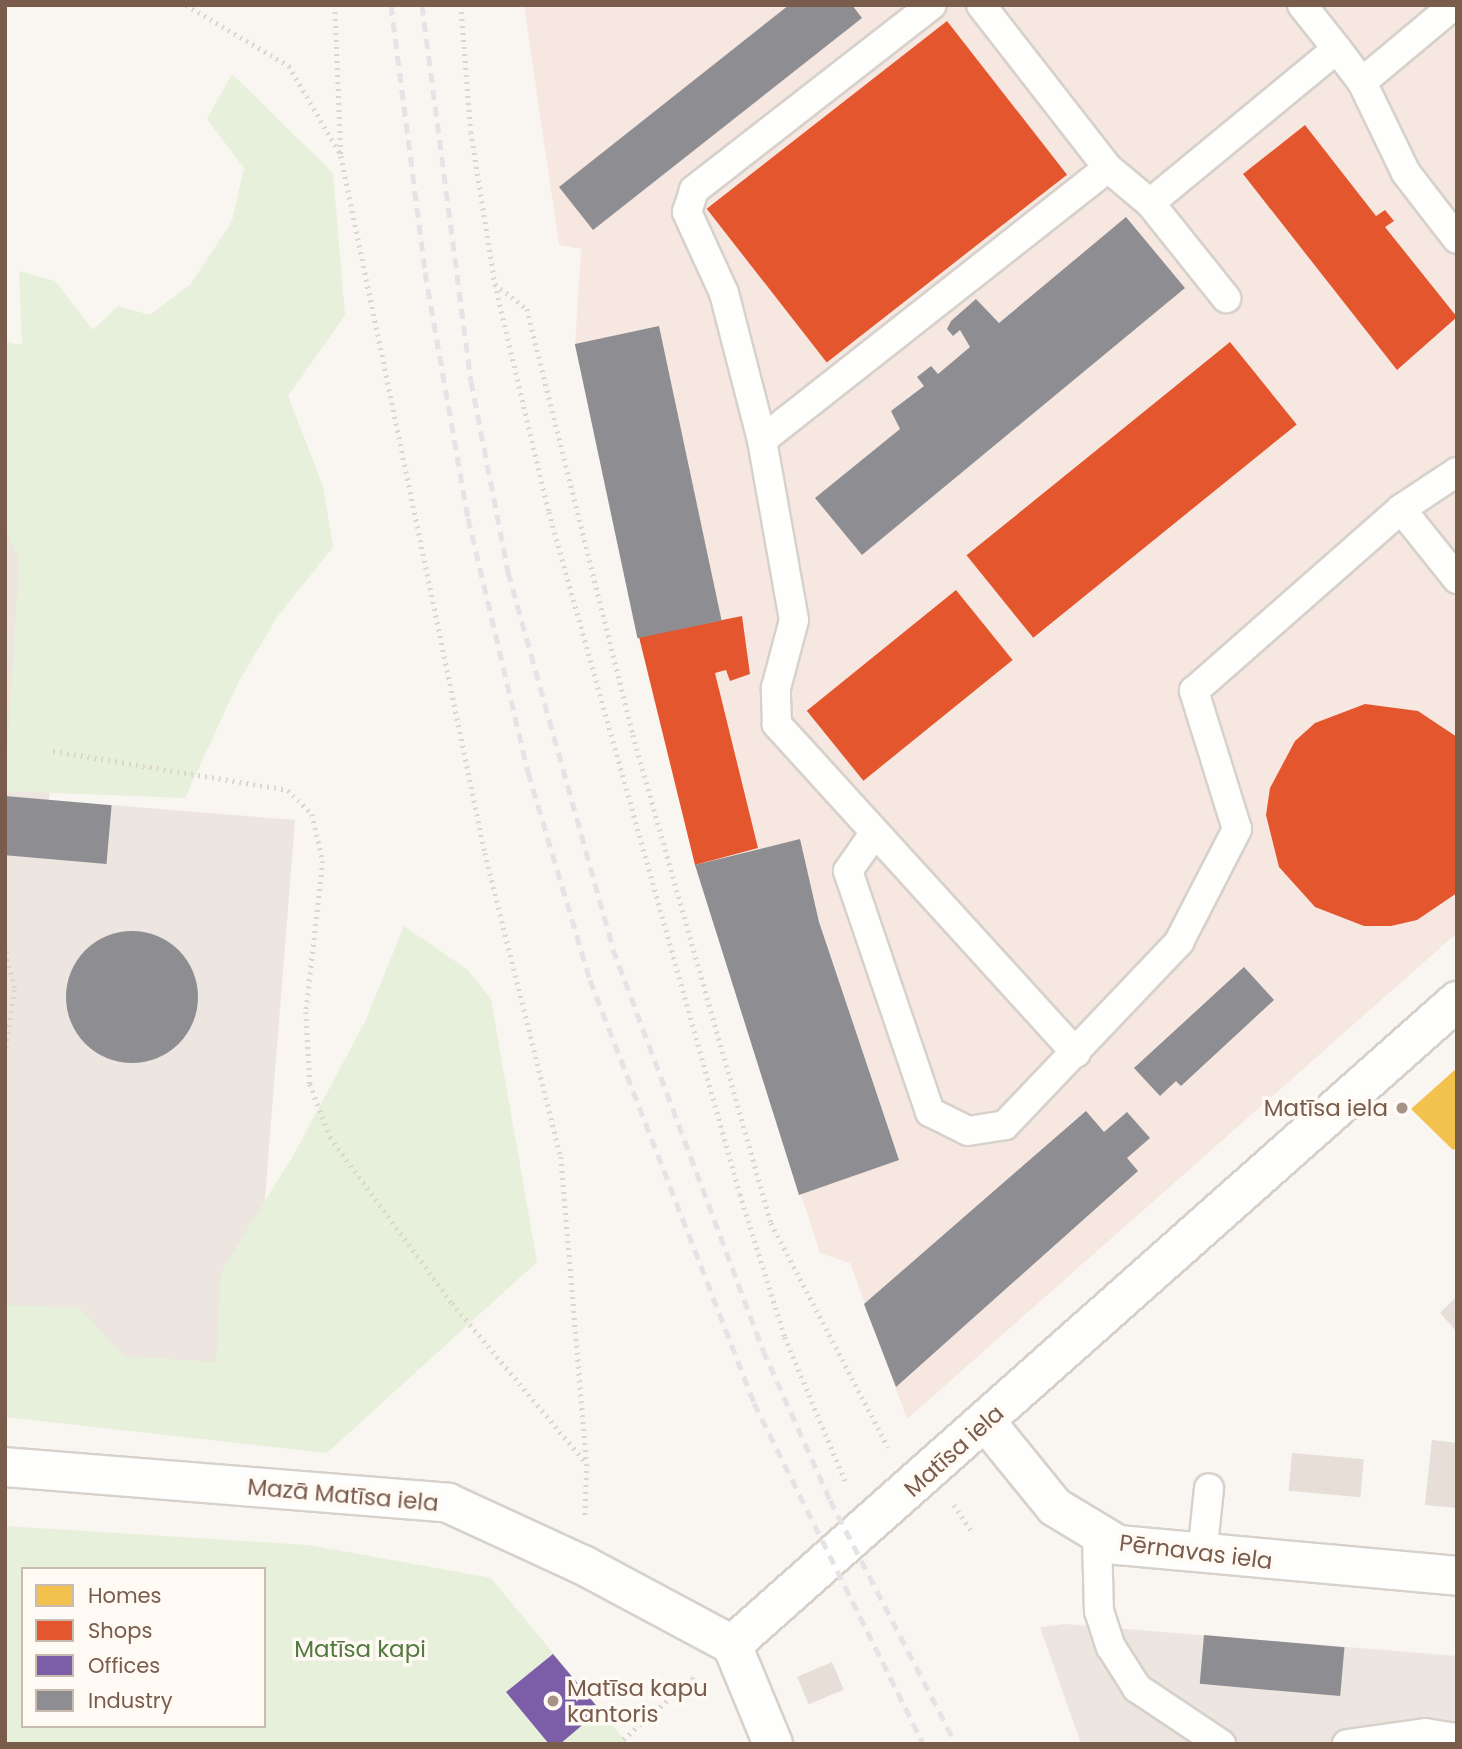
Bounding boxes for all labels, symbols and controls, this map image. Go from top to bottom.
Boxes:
place label: Matīsa iela [1264,1094,1388,1122]
marker: Matīsa iela [1394,1100,1410,1116]
street label: Matīsa iela [899,1399,1009,1503]
street label: Mazā Matīsa iela [246,1473,440,1517]
street label: Pērnavas iela [1118,1529,1274,1575]
legend [21,1567,266,1728]
text: Homes [88,1581,162,1610]
text: Shops [88,1616,152,1645]
park label: Matīsa kapi [294,1635,426,1663]
text: Offices [88,1651,160,1680]
place label: Matīsa kapu kantoris [567,1674,708,1728]
text: Industry [88,1686,173,1715]
marker: Matīsa kapu kantoris [545,1693,561,1709]

